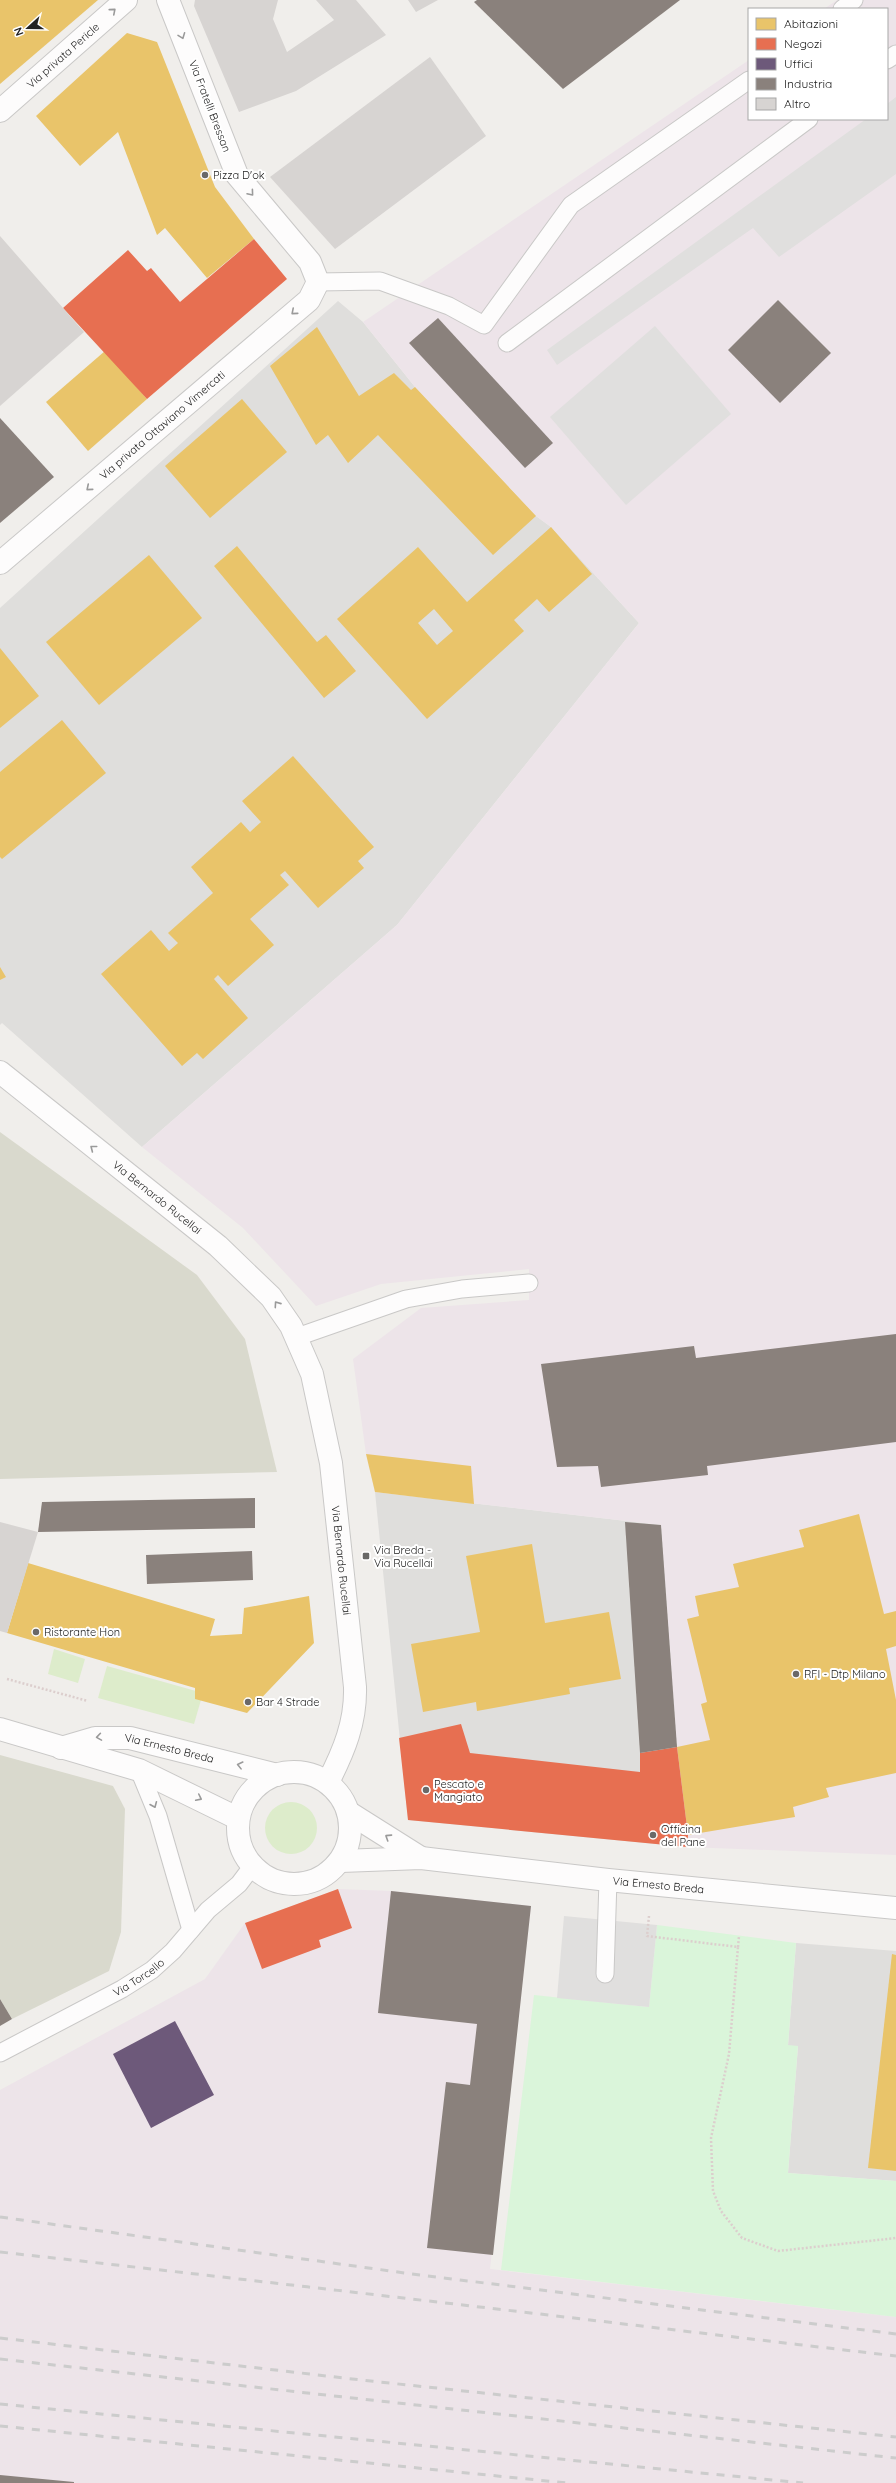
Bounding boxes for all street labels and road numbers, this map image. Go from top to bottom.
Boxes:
street label: Via privata Pericle [24,20,102,91]
street label: Via Fratelli Bressan [186,58,234,154]
street label: Via privata Ottaviano Vimercati [97,368,228,482]
street label: Via Bernardo Rucellai [110,1158,204,1237]
street label: Via Bernardo Rucellai [329,1505,354,1616]
street label: Via Ernesto Breda [125,1731,216,1766]
street label: Via Ernesto Breda [612,1873,705,1896]
street label: Via Torcello [111,1955,167,1999]

